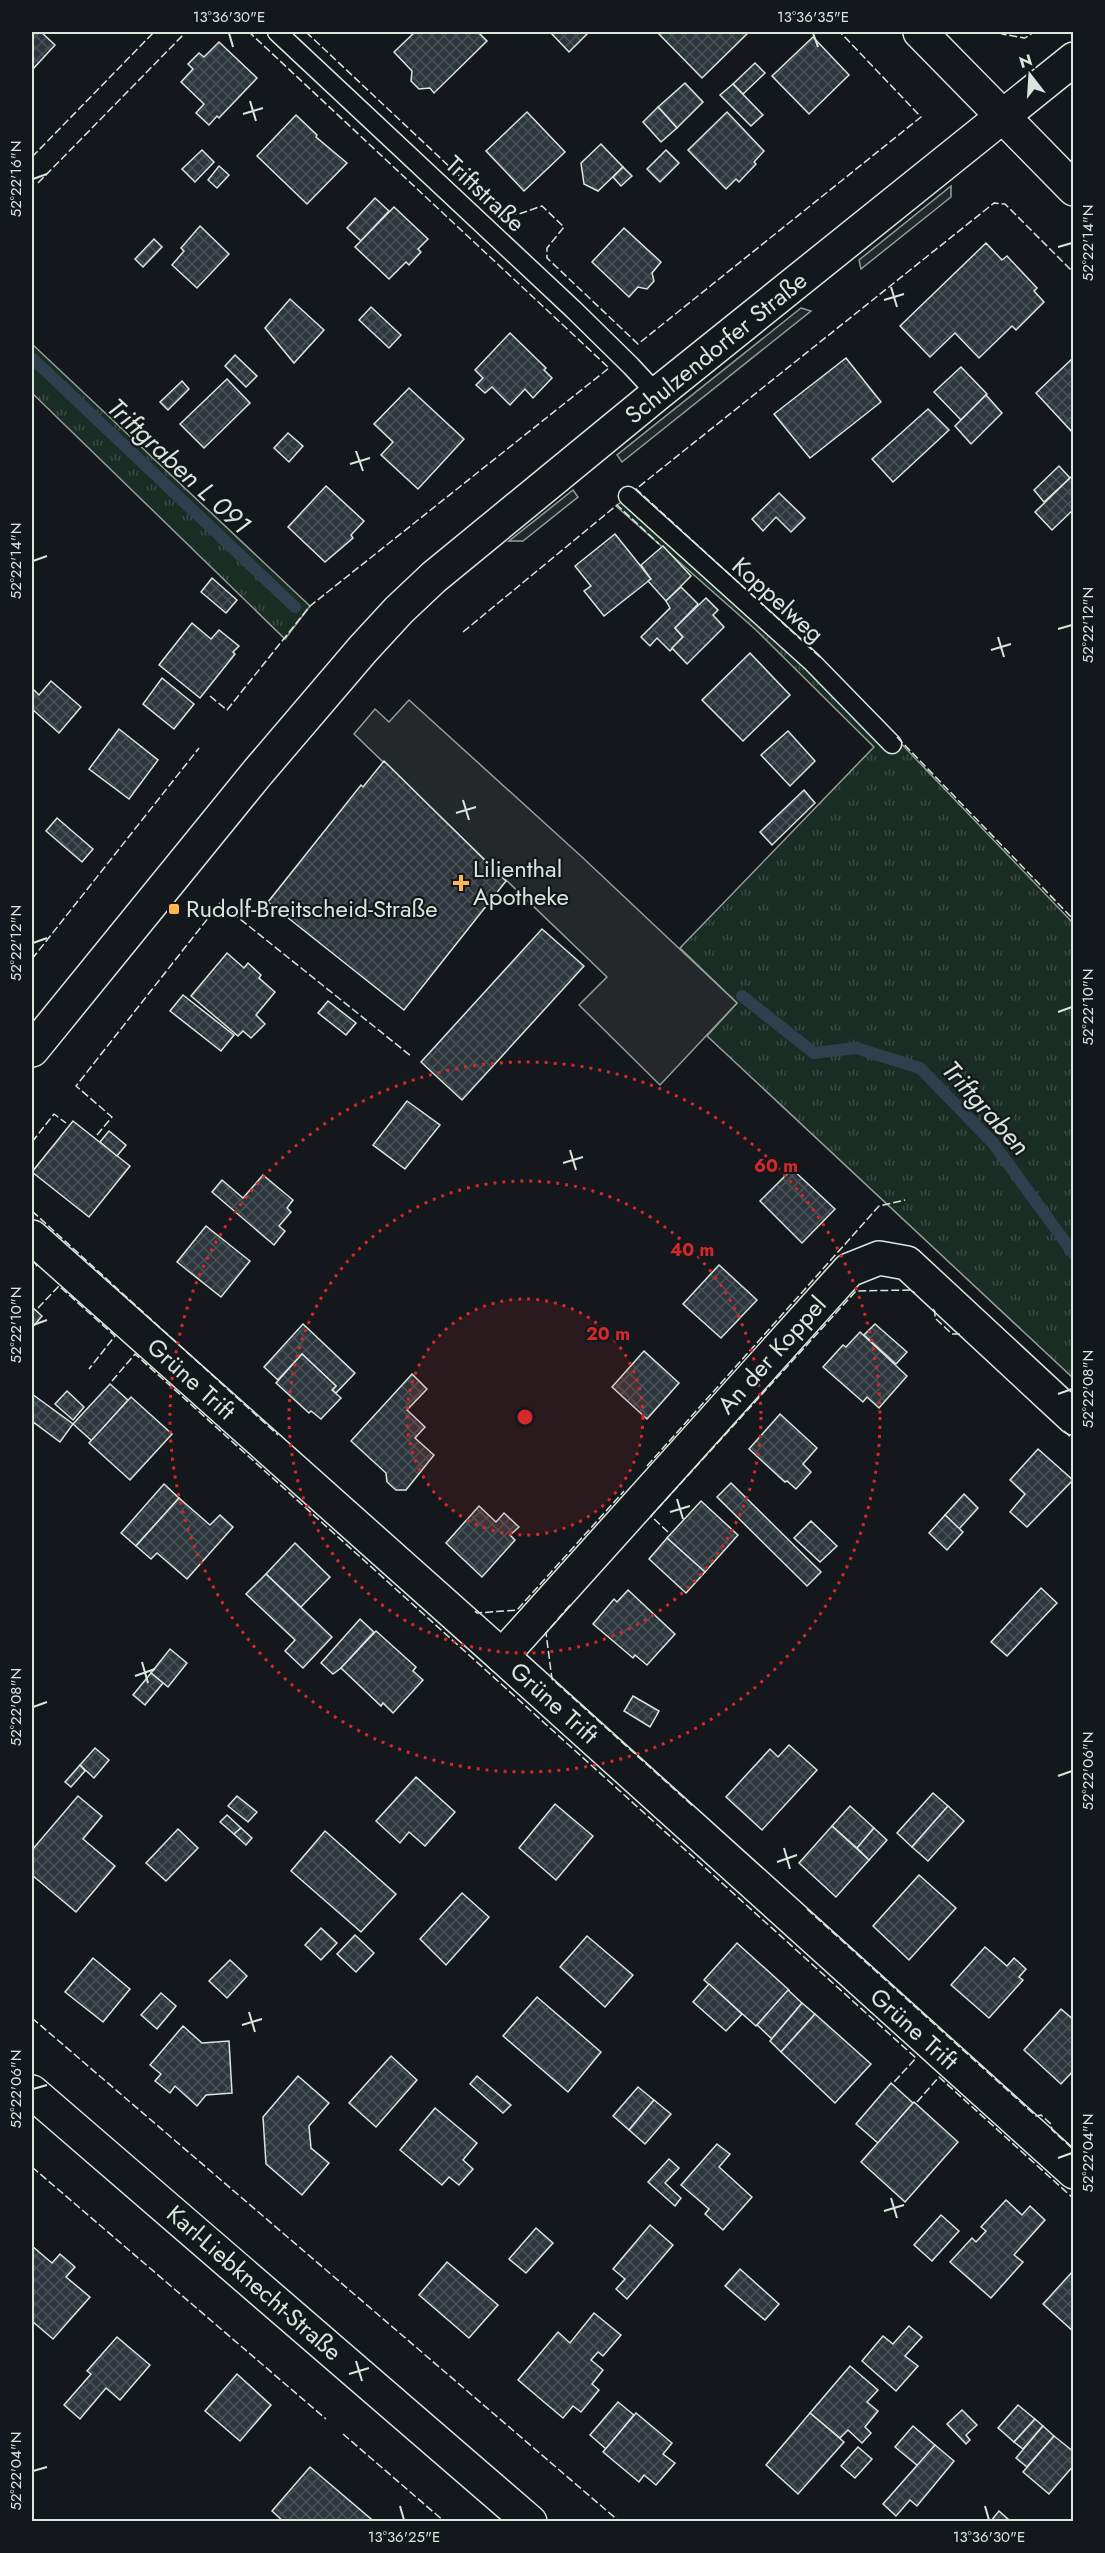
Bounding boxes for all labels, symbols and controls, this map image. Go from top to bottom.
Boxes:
text: 13°36'30"E [193,6,265,28]
text: 13°36'35"E [777,6,849,28]
north arrow [1000,45,1060,105]
text: N [1016,48,1035,74]
text: 52°22'16"N [5,141,27,217]
street label: Triftstraße [438,148,533,240]
text: 52°22'14"N [1077,205,1099,281]
street label: Schulzendorfer Straße [617,263,814,432]
water label: Triftgraben L 091 [99,389,259,543]
text: 52°22'14"N [5,523,27,599]
street label: Koppelweg [725,549,832,651]
text: 52°22'12"N [1077,587,1099,663]
place label: Lilienthal Apotheke [473,851,569,914]
marker: Lilienthal Apotheke [454,876,468,890]
place label: Rudolf-Breitscheid-Straße [186,891,438,926]
marker: Rudolf-Breitscheid-Straße [167,902,181,916]
text: 52°22'12"N [5,905,27,981]
text: 52°22'10"N [1077,969,1099,1045]
water label: Triftgraben [933,1052,1039,1164]
text: 60 m [754,1153,798,1179]
text: 40 m [670,1237,714,1263]
text: 52°22'10"N [5,1287,27,1363]
street label: An der Koppel [709,1288,834,1421]
text: 20 m [586,1321,630,1347]
street label: Grüne Trift [140,1330,243,1428]
text: 52°22'08"N [1077,1350,1099,1428]
centre of rings [515,1407,535,1427]
street label: Grüne Trift [503,1654,606,1752]
text: 52°22'08"N [5,1668,27,1746]
text: 52°22'06"N [1077,1732,1099,1810]
street label: Grüne Trift [863,1980,966,2078]
text: 52°22'06"N [5,2050,27,2128]
text: 52°22'04"N [1077,2114,1099,2192]
street label: Karl-Liebknecht-Straße [159,2197,350,2369]
text: 52°22'04"N [5,2432,27,2510]
text: 13°36'25"E [368,2526,440,2548]
text: 13°36'30"E [953,2526,1025,2548]

